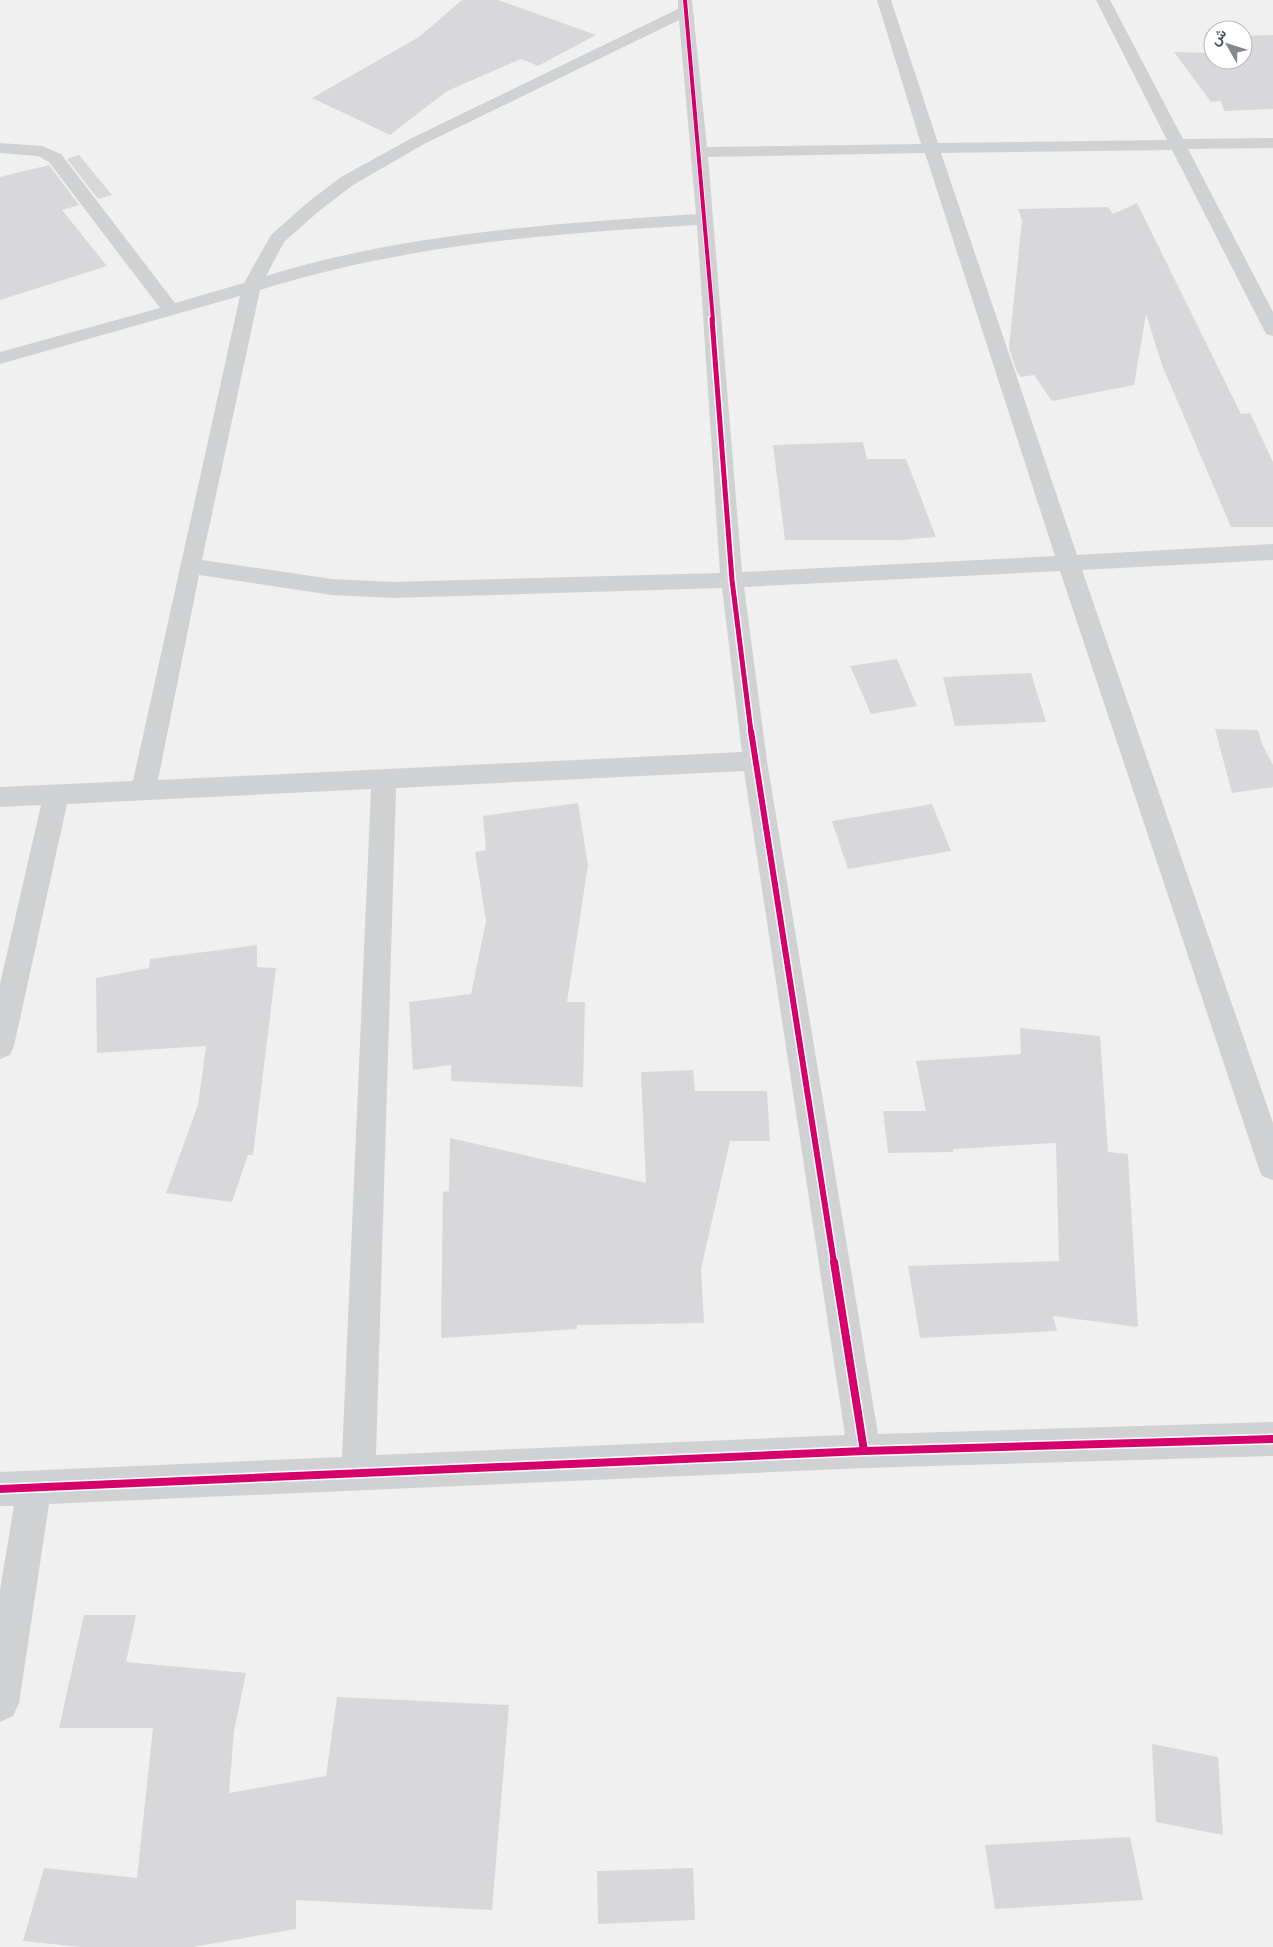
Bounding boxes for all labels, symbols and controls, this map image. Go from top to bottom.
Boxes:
north arrow [1203,20,1253,70]
text: ش [1205,24,1230,49]

